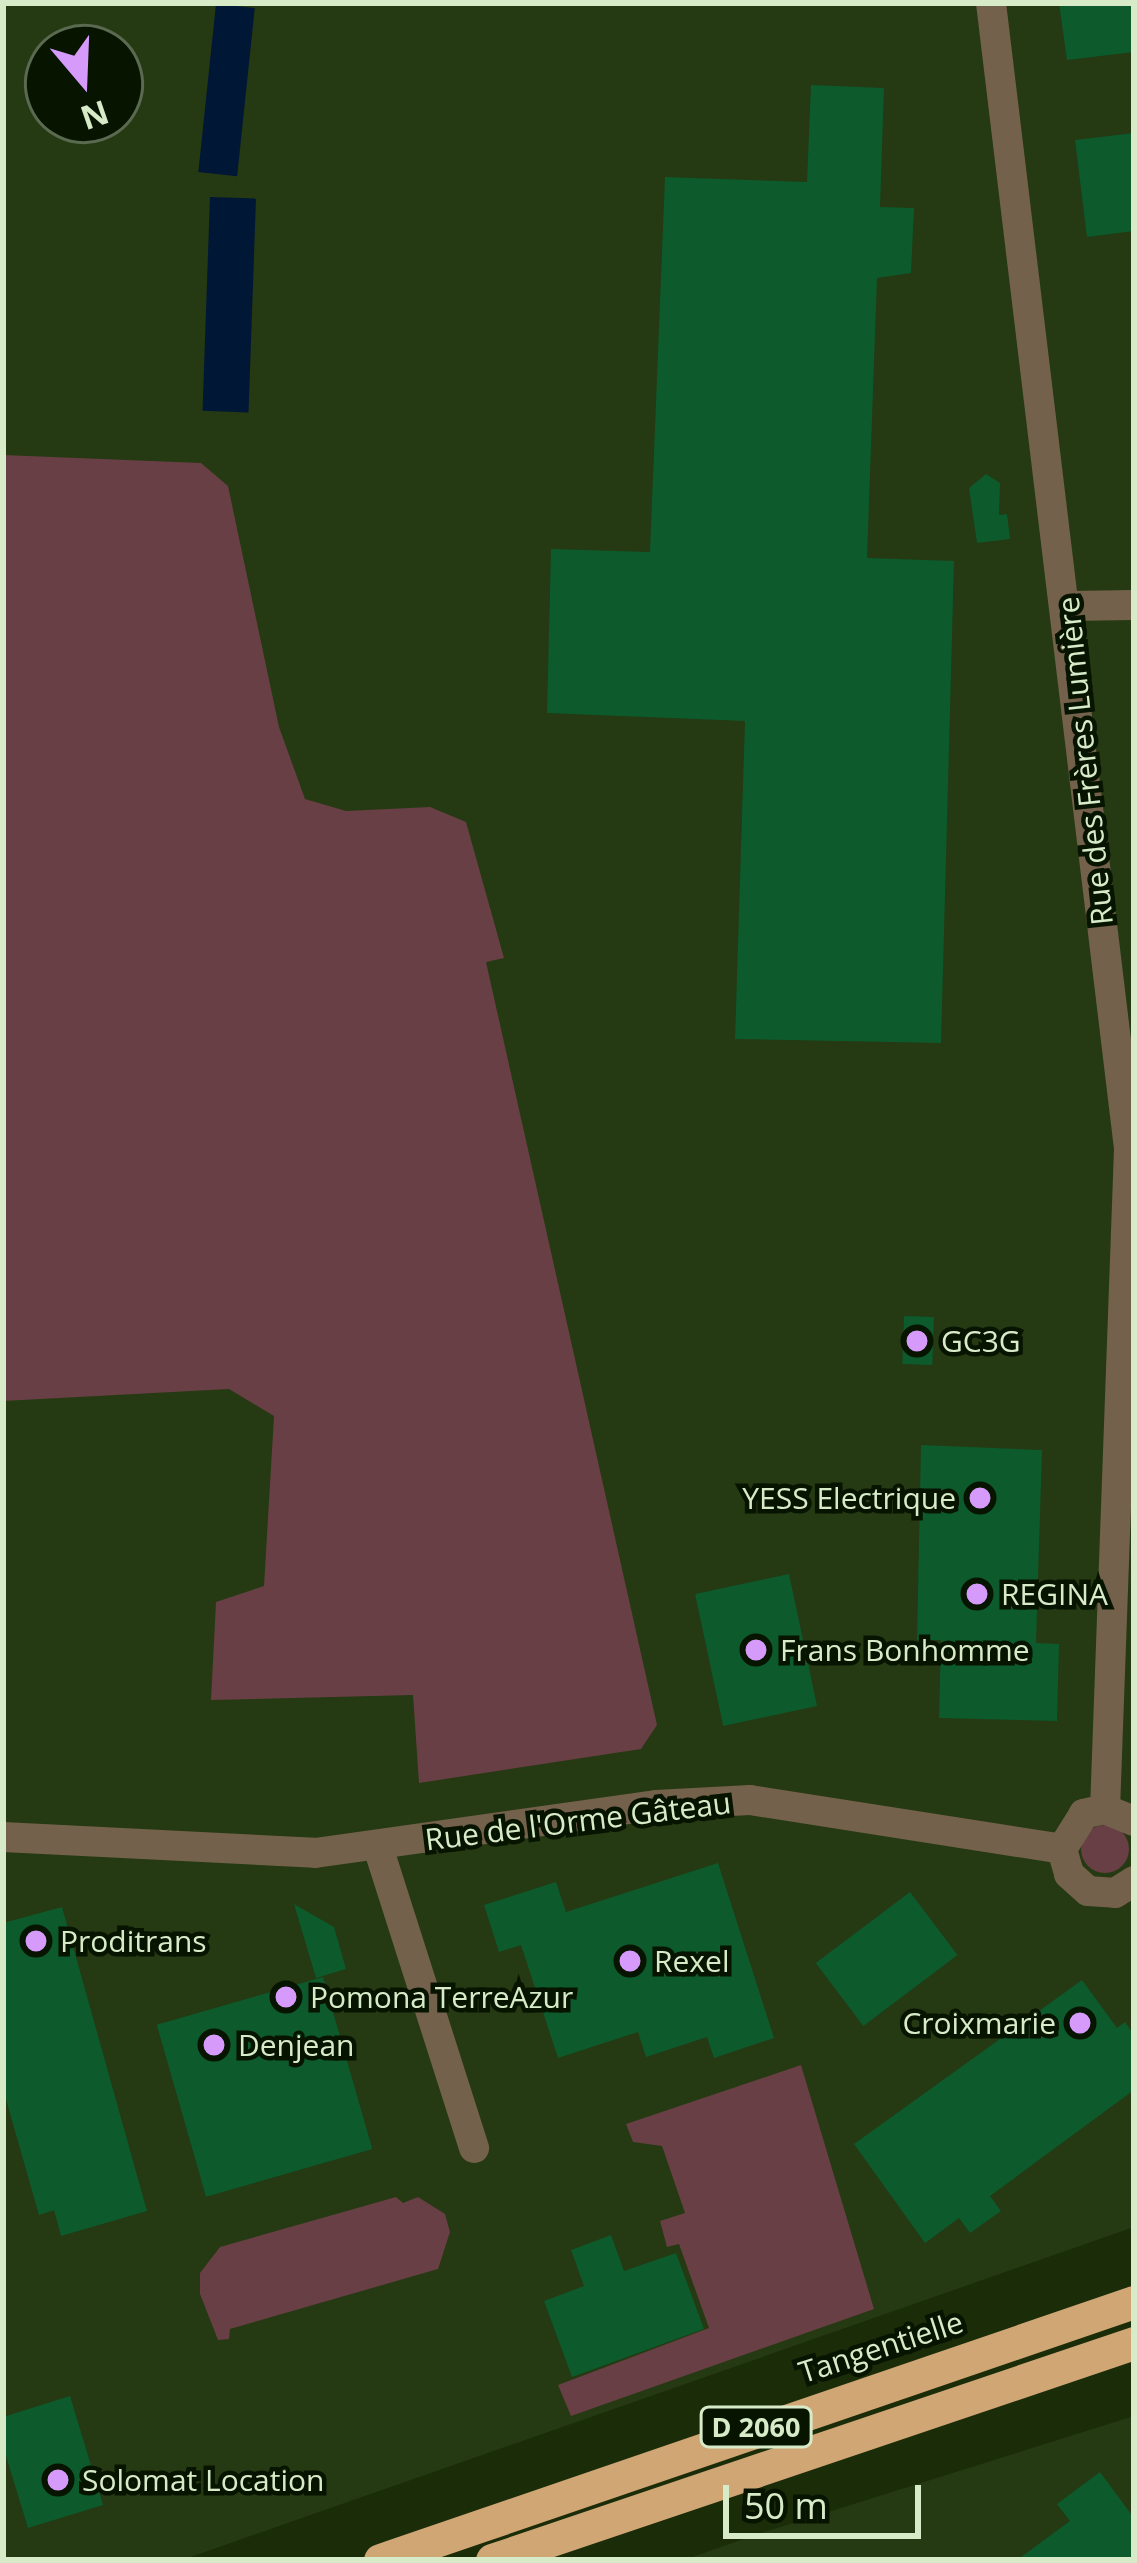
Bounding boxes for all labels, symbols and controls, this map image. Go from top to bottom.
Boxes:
north arrow [24,24,144,144]
text: N [75,90,115,141]
street label: Rue des Frères Lumière [1050,595,1120,927]
place label: GC3G [941,1323,1021,1359]
marker: GC3G [904,1328,930,1354]
place label: YESS Electrique [742,1480,956,1516]
marker: YESS Electrique [967,1485,993,1511]
place label: REGINA [1001,1576,1108,1612]
marker: REGINA [964,1581,990,1607]
place label: Frans Bonhomme [780,1632,1030,1668]
marker: Frans Bonhomme [743,1637,769,1663]
street label: Rue de l'Orme Gâteau [423,1784,733,1858]
place label: Proditrans [60,1923,207,1959]
marker: Proditrans [23,1928,49,1954]
place label: Rexel [654,1943,729,1979]
marker: Rexel [617,1948,643,1974]
place label: Pomona TerreAzur [310,1979,573,2015]
marker: Pomona TerreAzur [273,1984,299,2010]
place label: Croixmarie [902,2005,1056,2041]
marker: Croixmarie [1067,2010,1093,2036]
place label: Denjean [238,2027,354,2063]
marker: Denjean [201,2032,227,2058]
street label: Tangentielle [794,2304,968,2390]
road number: D 2060 [699,2406,813,2448]
scale bar [729,2461,927,2535]
place label: Solomat Location [82,2462,325,2498]
marker: Solomat Location [45,2467,71,2493]
text: 50 m [744,2481,828,2530]

